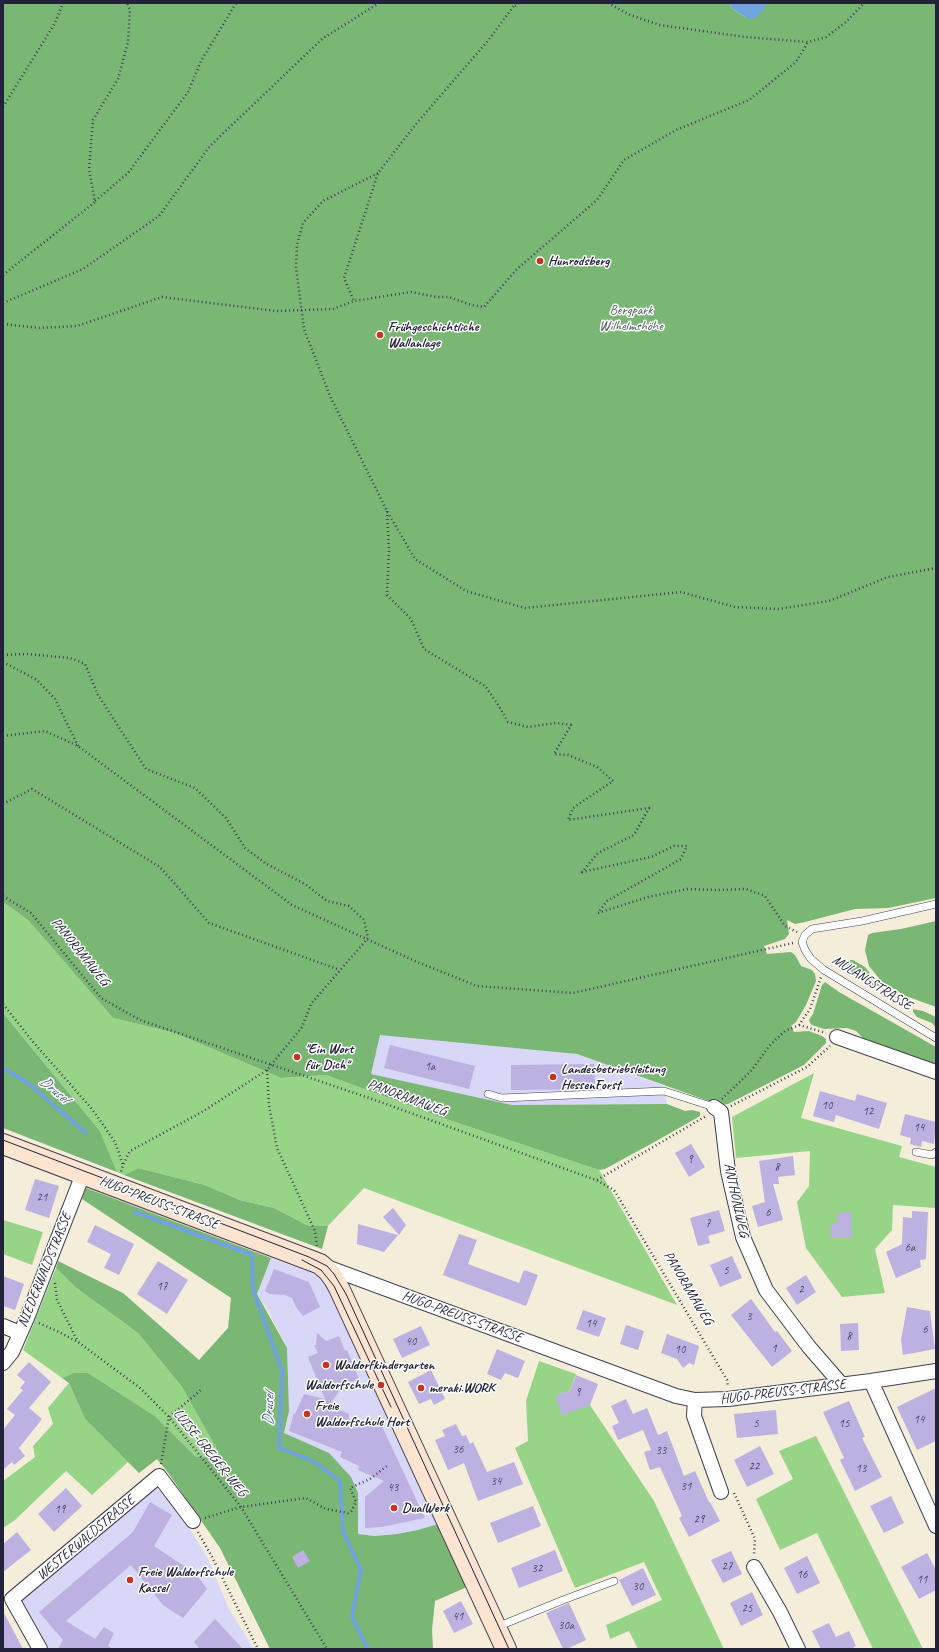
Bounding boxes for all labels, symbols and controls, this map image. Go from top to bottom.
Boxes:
place label: Hunrodsberg [548,253,609,269]
marker: Hunrodsberg [535,256,545,266]
park label: Bergpark Wilhelmshöhe [599,302,663,334]
place label: Frühgeschichtliche Wallanlage [388,319,478,352]
marker: Frühgeschichtliche Wallanlage [375,330,385,340]
street label: PANORAMAWEG [47,915,113,989]
street label: MULANGSTRASSE [829,952,915,1014]
place label: "Ein Wort für Dich" [305,1041,353,1074]
marker: "Ein Wort für Dich" [292,1052,302,1062]
house number: 1a [425,1060,435,1074]
place label: Landesbetriebsleitung HessenForst [561,1061,665,1094]
marker: Landesbetriebsleitung HessenForst [548,1072,558,1082]
water label: Drusel [36,1073,72,1107]
street label: PANORAMAWEG [365,1076,449,1120]
house number: 10 [822,1099,832,1113]
house number: 12 [863,1105,873,1119]
house number: 14 [914,1121,924,1135]
house number: 9 [687,1153,693,1167]
house number: 8 [774,1161,780,1175]
street label: ANTHONIWEG [720,1162,752,1238]
street label: HUGO-PREUSS-STRASSE [97,1173,221,1233]
house number: 21 [37,1191,47,1205]
house number: 6 [765,1206,771,1220]
street label: NIEDERWALDSTRASSE [14,1210,76,1330]
house number: 7 [705,1217,711,1231]
house number: 6a [905,1241,915,1255]
street label: PANORAMAWEG [659,1248,717,1328]
house number: 5 [723,1264,729,1278]
house number: 17 [157,1280,167,1294]
house number: 2 [798,1283,804,1297]
street label: HUGO-PREUSS-STRASSE [400,1287,524,1347]
house number: 3 [746,1310,752,1324]
house number: 14 [586,1317,596,1331]
house number: 6 [922,1323,928,1337]
house number: 8 [846,1330,852,1344]
house number: 40 [406,1335,416,1349]
house number: 1 [771,1342,777,1356]
house number: 10 [675,1343,685,1357]
place label: Waldorfkindergarten [334,1357,434,1373]
marker: Waldorfkindergarten [321,1360,331,1370]
street label: HUGO-PREUSS-STRASSE [719,1376,847,1408]
place label: Waldorfschule [305,1377,373,1393]
marker: Waldorfschule [376,1380,386,1390]
place label: meraki.WORK [429,1380,494,1396]
marker: meraki.WORK [416,1383,426,1393]
house number: 9 [575,1386,581,1400]
water label: Drusel [259,1393,279,1425]
place label: Freie Waldorfschule Hort [315,1398,409,1430]
street label: LUISE-GREGER-WEG [169,1406,251,1500]
marker: Freie Waldorfschule Hort [302,1409,312,1419]
house number: 14 [914,1413,924,1427]
house number: 5 [753,1417,759,1431]
house number: 15 [839,1417,849,1431]
house number: 36 [453,1443,463,1457]
house number: 33 [656,1444,666,1458]
house number: 22 [749,1460,759,1474]
house number: 13 [856,1462,866,1476]
house number: 34 [491,1475,501,1489]
house number: 31 [681,1480,691,1494]
house number: 43 [388,1481,398,1495]
street label: WESTERWALDSTRASSE [34,1492,138,1584]
place label: DualWerk [402,1500,449,1516]
house number: 19 [55,1503,65,1517]
marker: DualWerk [389,1503,399,1513]
house number: 29 [694,1513,704,1527]
house number: 27 [722,1560,732,1574]
house number: 32 [532,1562,542,1576]
place label: Freie Waldorfschule Kassel [138,1564,233,1596]
house number: 16 [797,1568,807,1582]
house number: 11 [917,1573,927,1587]
marker: Freie Waldorfschule Kassel [125,1575,135,1585]
house number: 30 [633,1580,643,1594]
house number: 25 [742,1602,752,1616]
house number: 41 [453,1610,463,1624]
house number: 30a [558,1619,574,1633]

